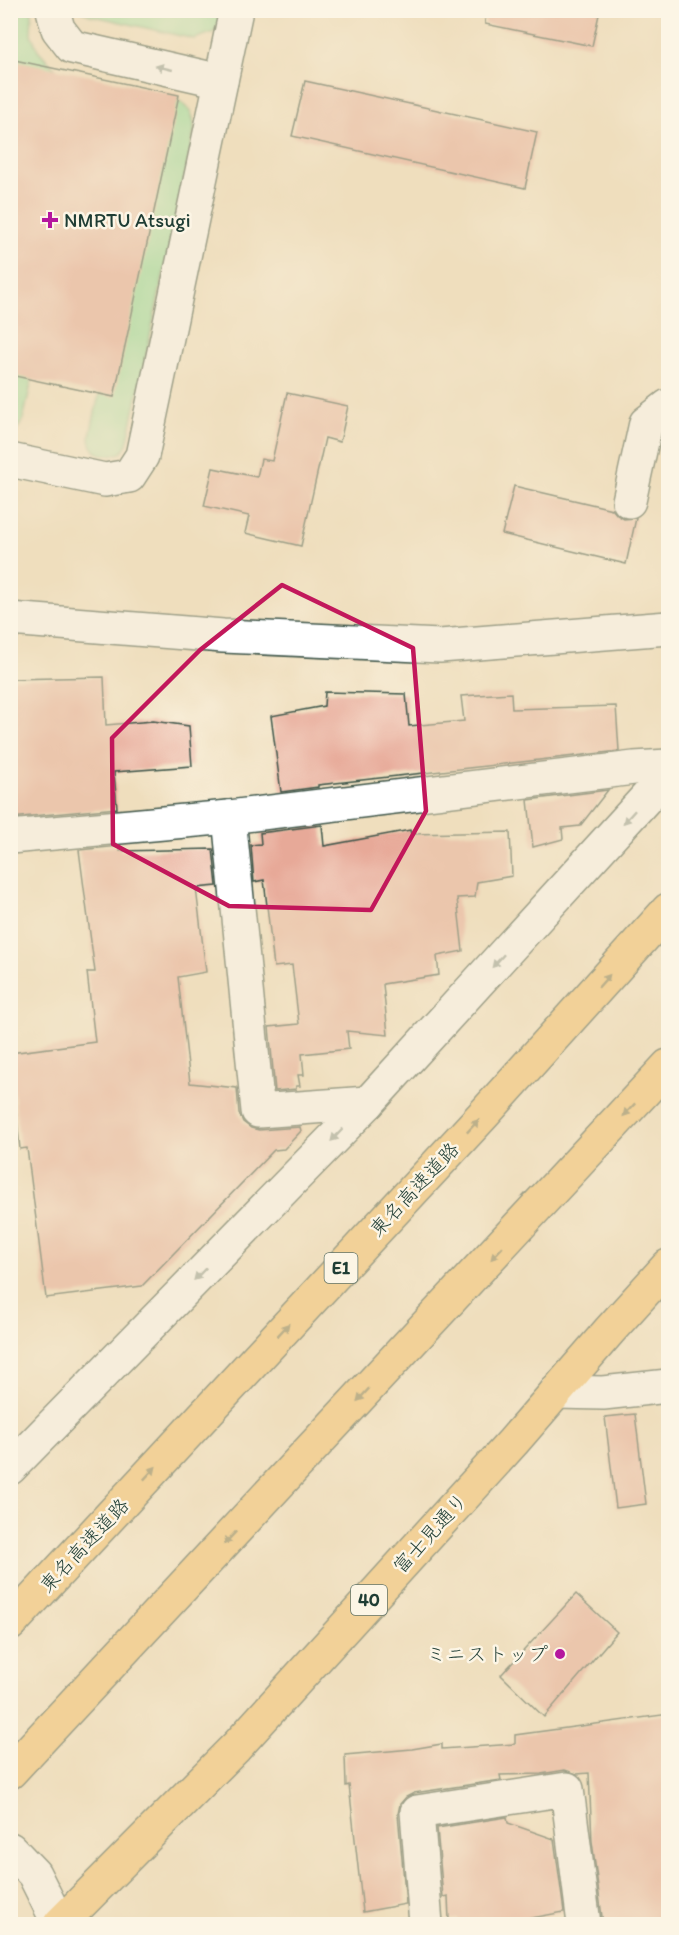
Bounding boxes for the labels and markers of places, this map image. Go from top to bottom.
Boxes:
place label: NMRTU Atsugi [64,208,191,232]
marker: NMRTU Atsugi [41,211,59,229]
place label: ミニストップ [426,1642,548,1666]
marker: ミニストップ [553,1647,567,1661]

